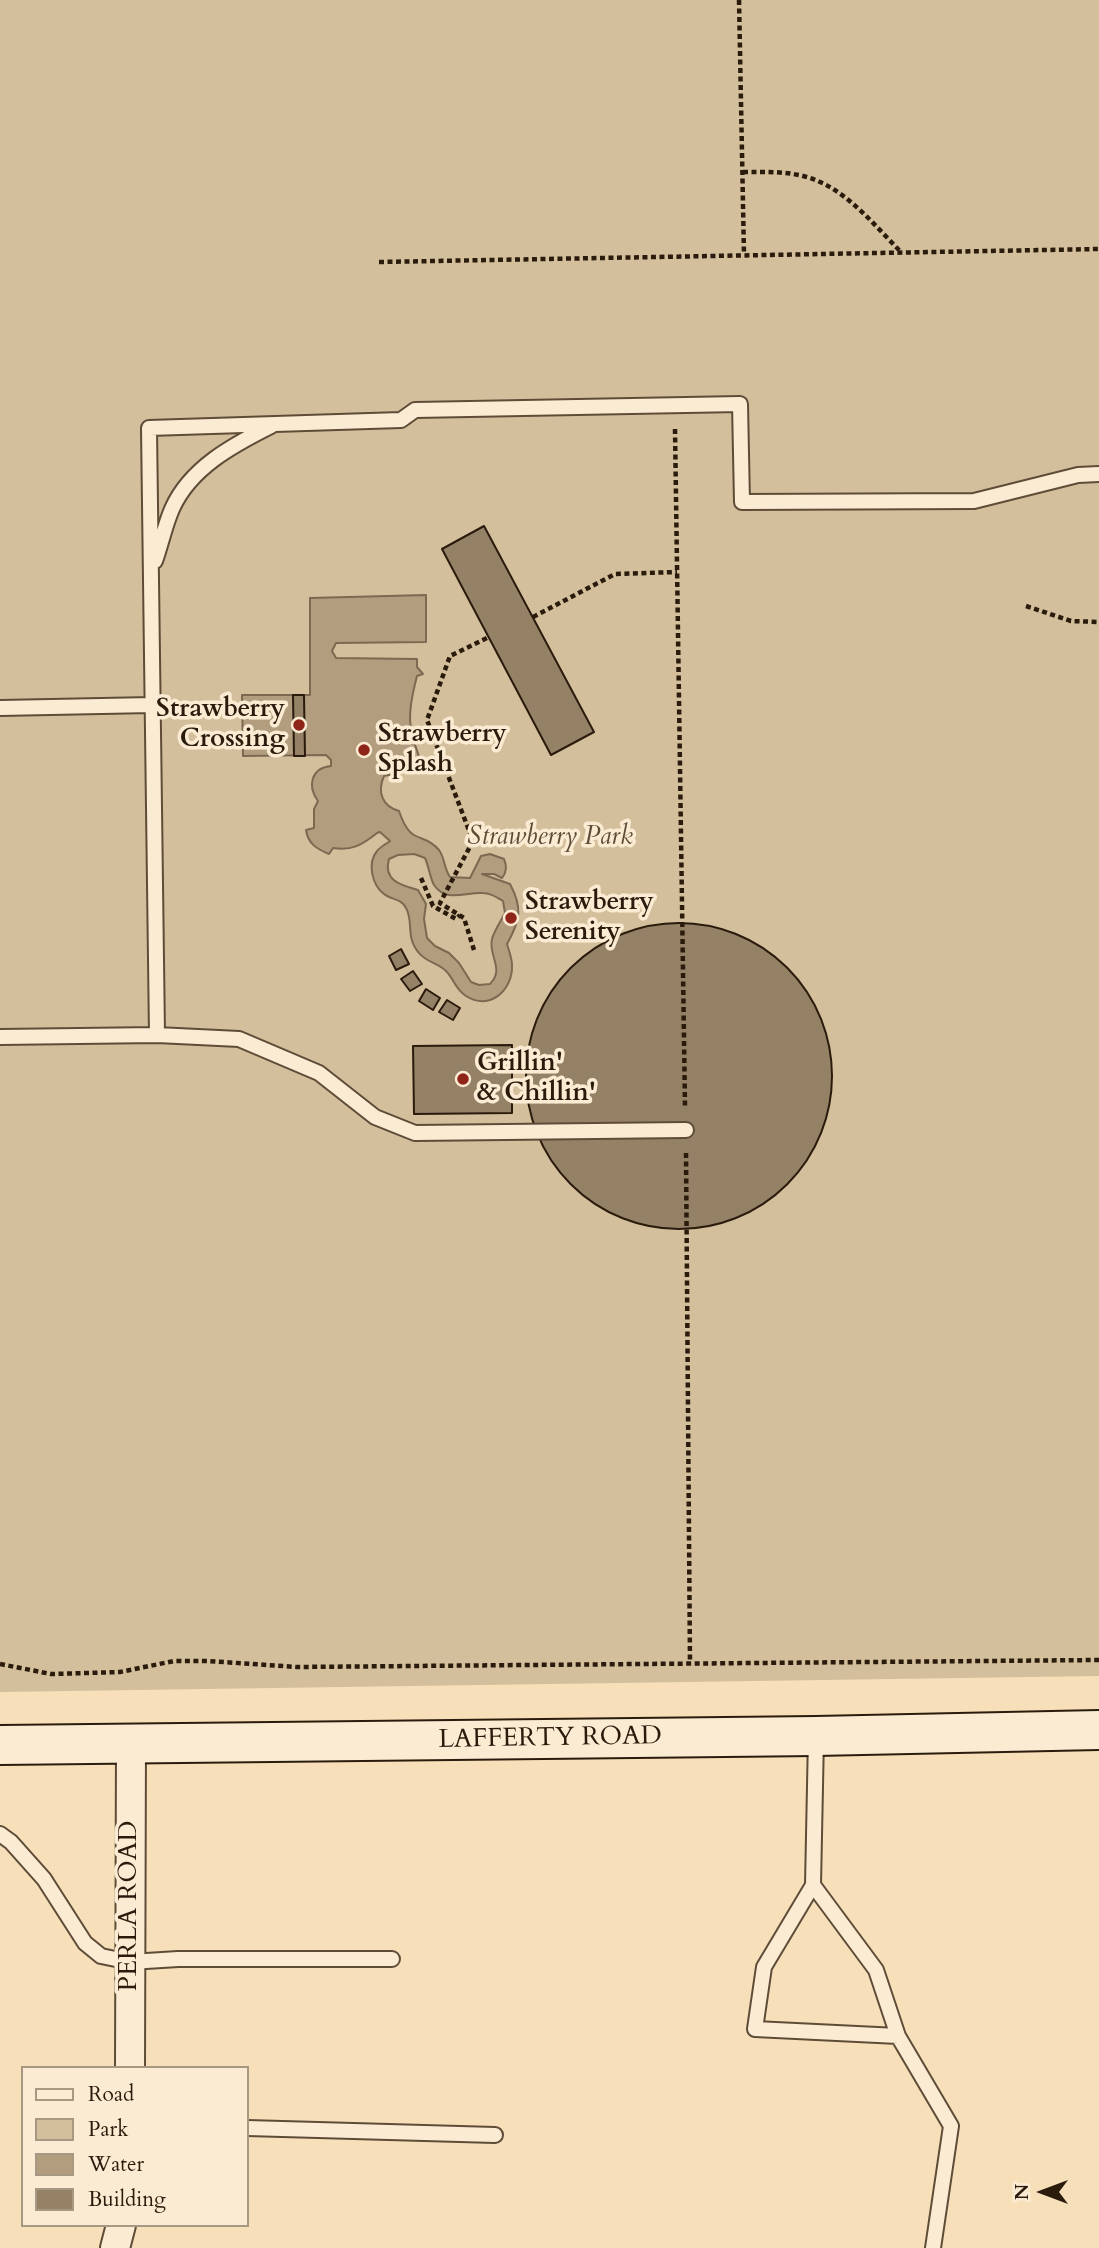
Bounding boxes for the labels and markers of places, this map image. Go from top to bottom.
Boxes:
place label: Strawberry Crossing [156,694,285,756]
marker: Strawberry Crossing [291,717,307,733]
place label: Strawberry Splash [378,719,507,780]
marker: Strawberry Splash [356,742,372,758]
place label: Strawberry Serenity [525,887,654,948]
marker: Strawberry Serenity [503,910,519,926]
place label: Grillin' & Chillin' [477,1048,596,1110]
marker: Grillin' & Chillin' [455,1071,471,1087]

